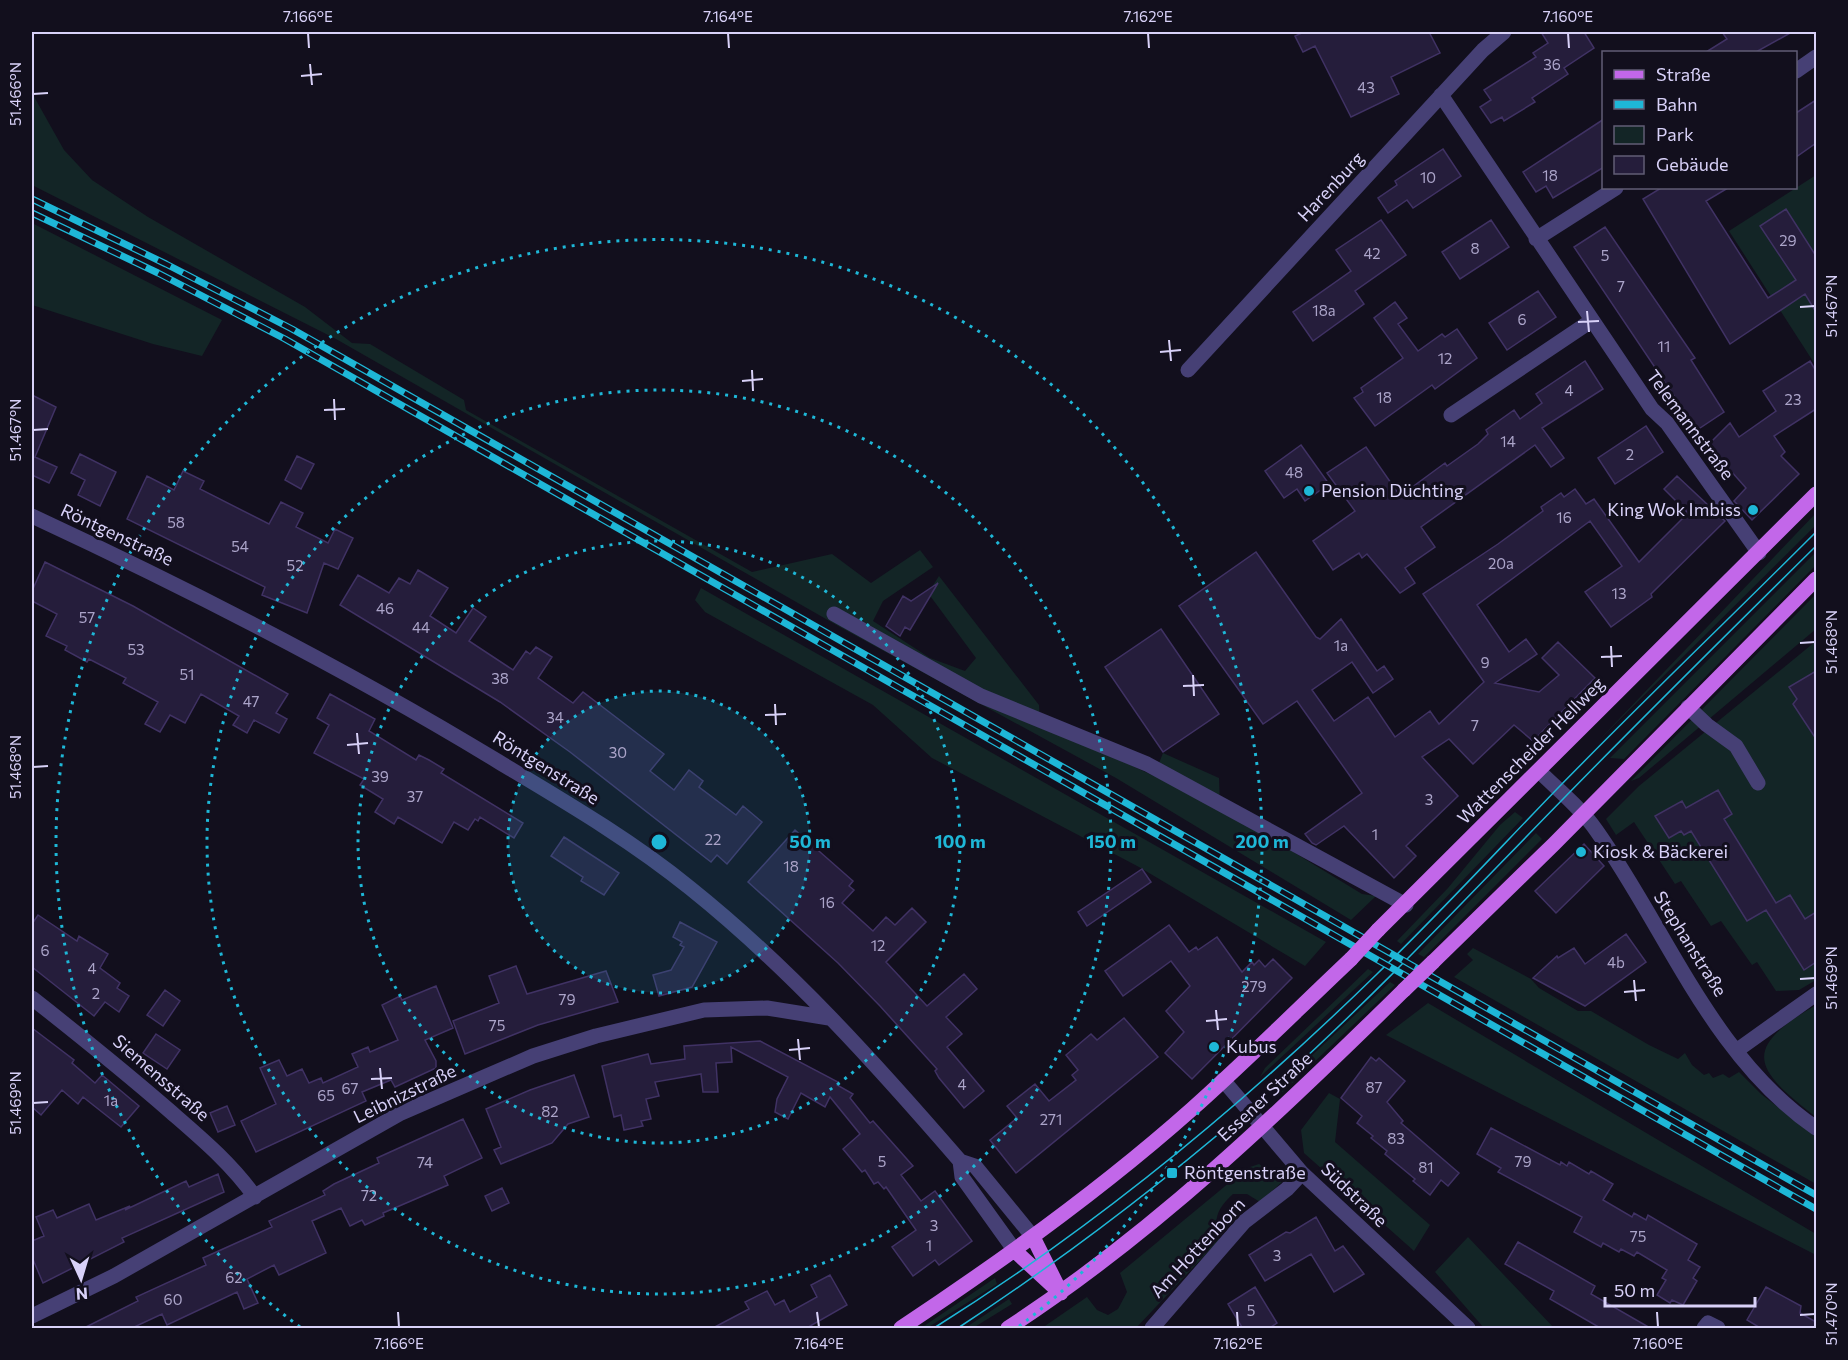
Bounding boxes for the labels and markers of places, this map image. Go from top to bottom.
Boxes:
place label: Pension Düchting [1321,479,1464,501]
marker: Pension Düchting [1302,484,1316,498]
place label: King Wok Imbiss [1607,498,1741,520]
marker: King Wok Imbiss [1746,503,1760,517]
centre of rings [649,832,669,852]
place label: Kiosk & Bäckerei [1593,840,1728,862]
marker: Kiosk & Bäckerei [1574,845,1588,859]
place label: Kubus [1226,1035,1277,1057]
marker: Kubus [1207,1040,1221,1054]
place label: Röntgenstraße [1184,1161,1306,1183]
marker: Röntgenstraße [1165,1166,1179,1180]

